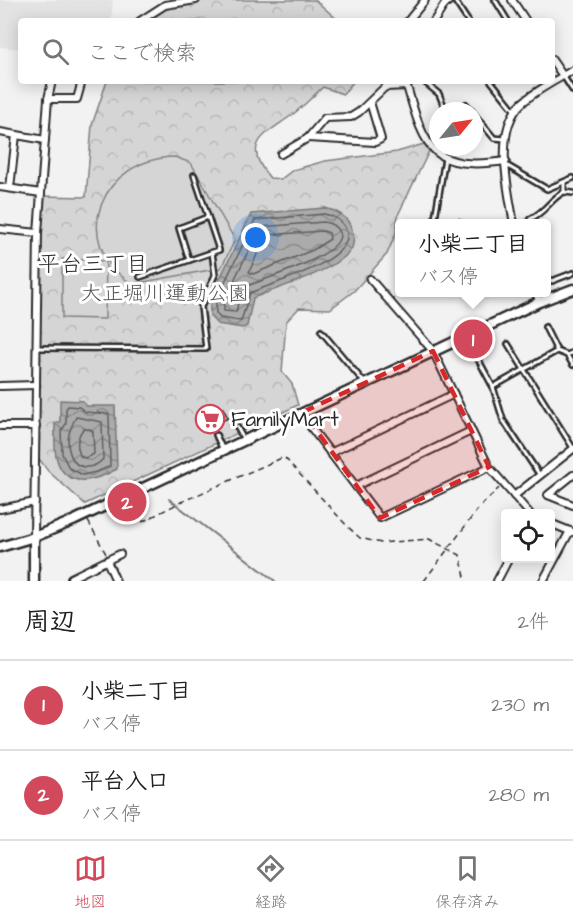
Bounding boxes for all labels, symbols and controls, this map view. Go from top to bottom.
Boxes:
search box [18,18,555,84]
icon: search [39,35,72,68]
text: ここで検索 [87,38,197,69]
north arrow [429,102,483,156]
popup [395,219,551,297]
your location [241,223,270,252]
text: 小柴二丁目 [418,229,528,260]
district label: 平台三丁目 [38,249,148,280]
text: バス停 [418,263,478,291]
park label: 大正堀川運動公園 [81,279,249,308]
pin: 1 [454,316,492,362]
supermarket icon: FamilyMart [194,403,226,435]
place label: FamilyMart [231,405,339,436]
pin: 2 [108,480,146,524]
map controls [501,509,555,563]
button: locate [501,509,555,563]
text: 周辺 [24,604,76,640]
text: 2件 [518,608,549,636]
text: 小柴二丁目 [81,676,191,707]
text: 1 [42,691,45,719]
text: 230 m [491,691,549,719]
text: バス停 [81,710,141,738]
text: 平台入口 [81,766,169,797]
text: 2 [38,781,49,809]
text: 280 m [488,781,549,809]
text: バス停 [81,800,141,828]
tab: 地図 [74,852,107,913]
tab: 経路 [254,852,287,913]
tab: 保存済み [435,852,499,913]

